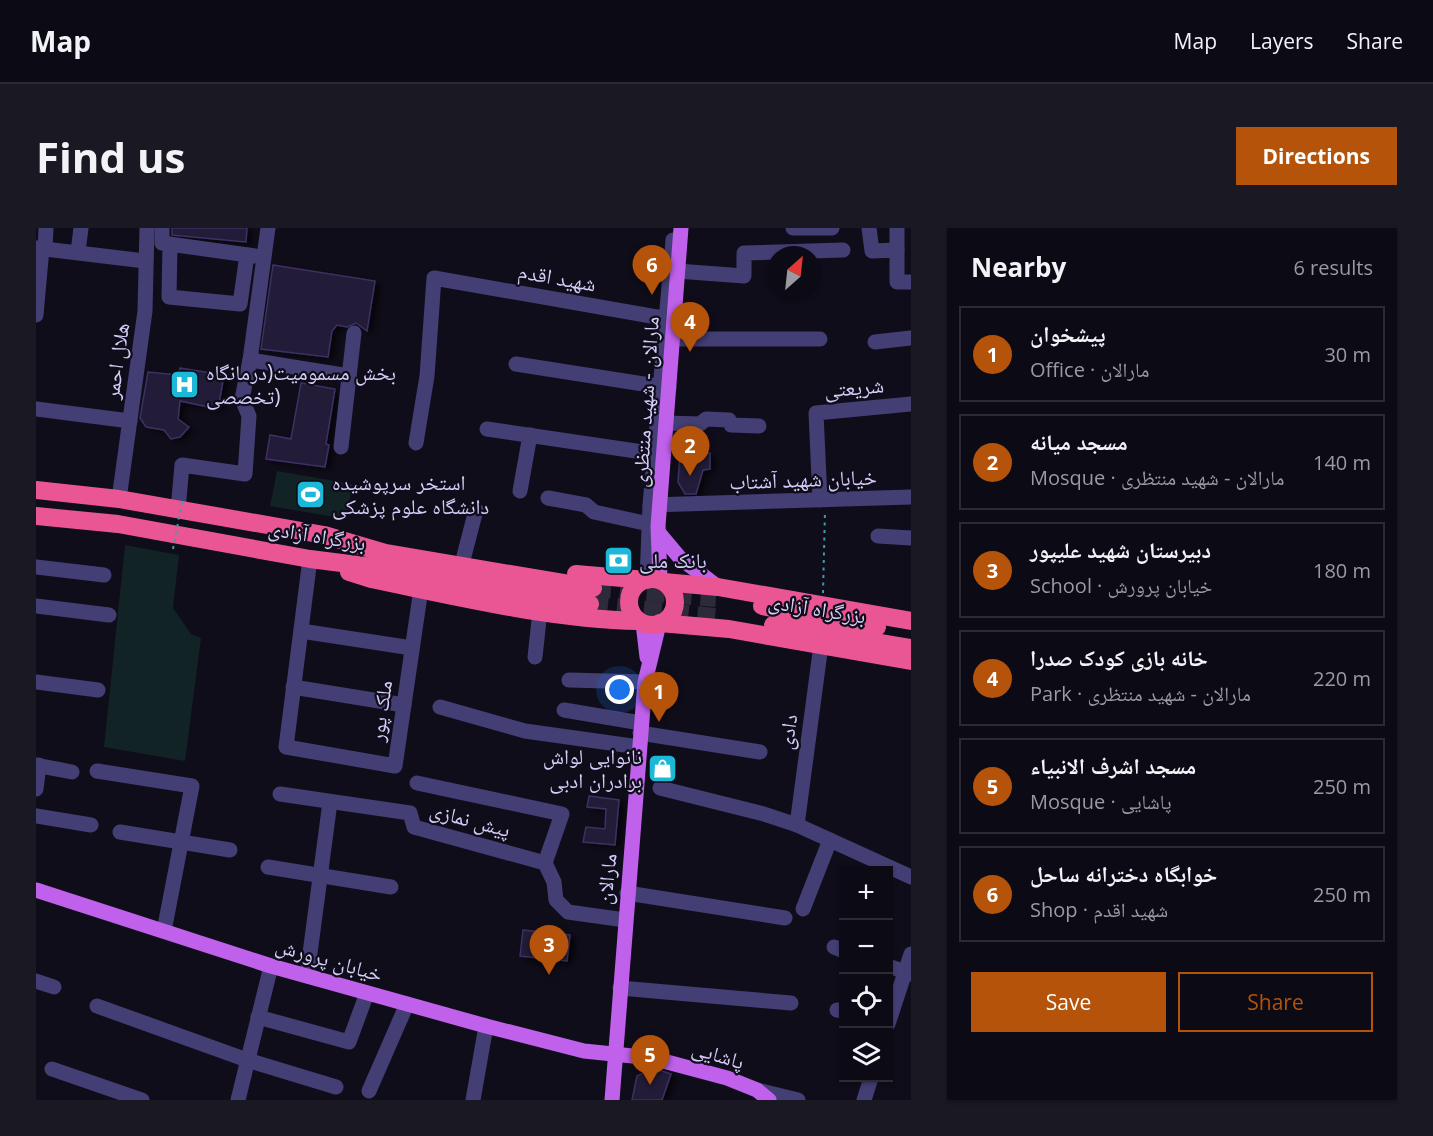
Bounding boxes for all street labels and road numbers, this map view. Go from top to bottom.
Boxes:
street label: شهید اقدم [516,256,598,299]
street label: مارالان - شهید منتظری [625,315,665,488]
street label: هلال احمر [97,321,135,402]
street label: شریعتی [823,370,885,404]
street label: خیابان شهید آشتاب [729,462,877,496]
street label: بزرگراه آزادی [266,513,368,557]
street label: بزرگراه آزادی [766,586,868,630]
street label: ملک پور [362,678,398,744]
street label: دادی [771,712,803,751]
street label: پیش نمازی [427,795,514,843]
street label: مارالان [589,852,623,906]
street label: خیابان پرورش [273,930,386,988]
street label: پاشایی [689,1033,748,1075]

